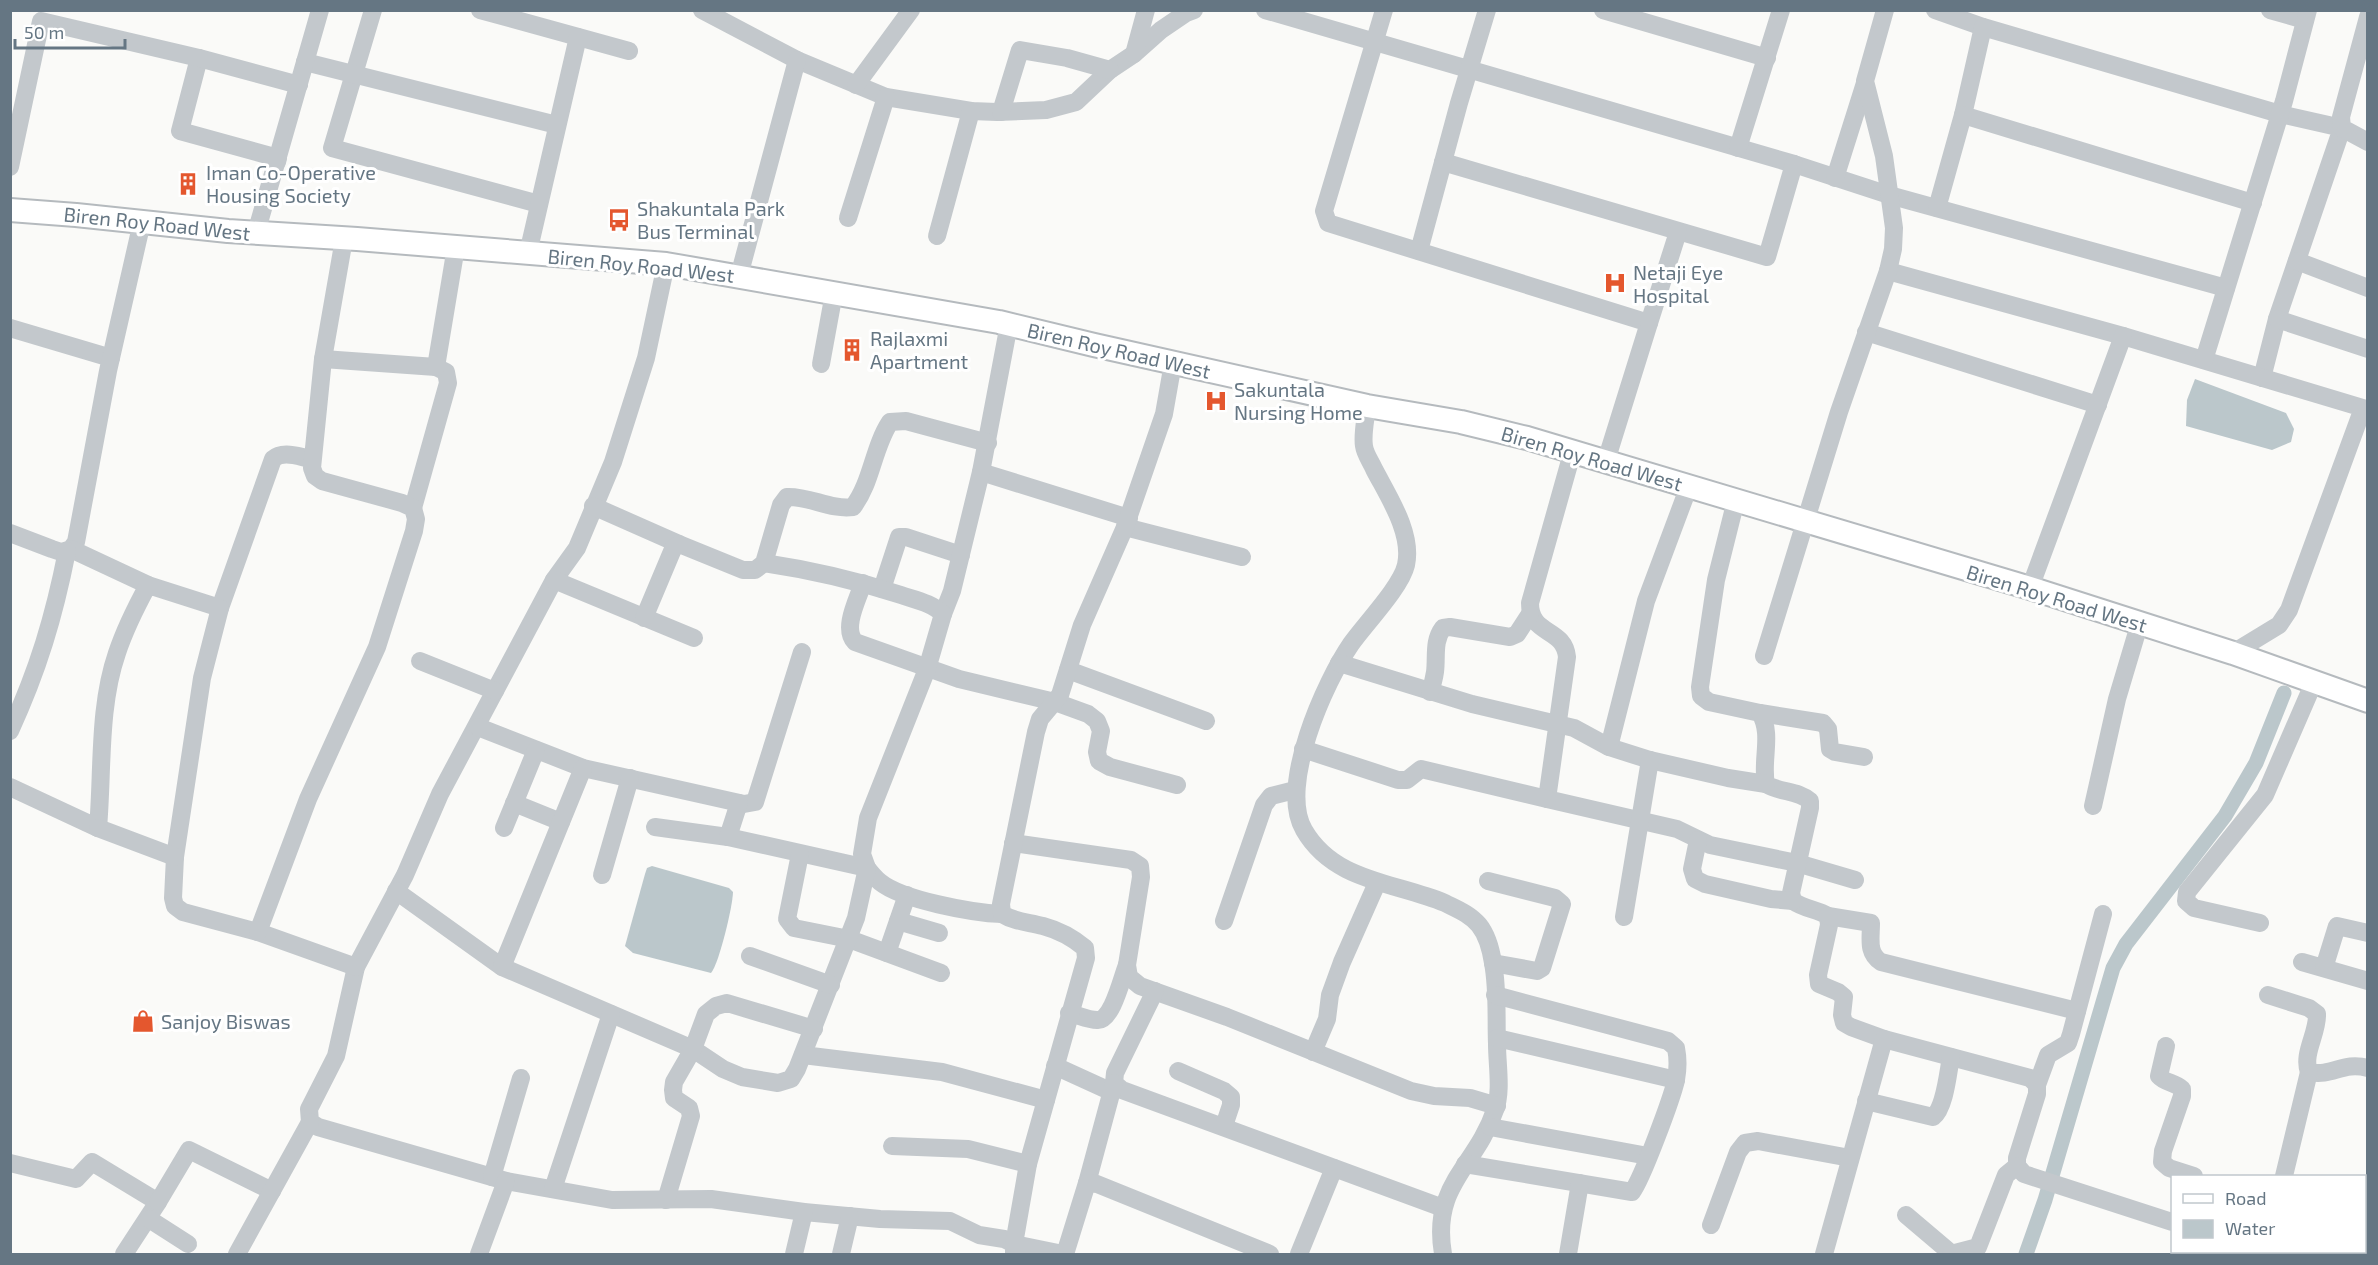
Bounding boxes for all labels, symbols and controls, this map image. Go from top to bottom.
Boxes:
scale bar [15,12,124,50]
text: 50 m [24,21,64,43]
place label: Iman Co-Operative Housing Society [206,160,376,207]
building icon: Iman Co-Operative Housing Society [175,171,201,197]
place label: Shakuntala Park Bus Terminal [637,196,785,243]
street label: Biren Roy Road West [63,201,252,245]
bus stop icon: Shakuntala Park Bus Terminal [606,207,632,233]
street label: Biren Roy Road West [547,243,736,287]
place label: Netaji Eye Hospital [1633,260,1723,307]
hospital icon: Netaji Eye Hospital [1602,270,1628,296]
street label: Biren Roy Road West [1025,317,1213,383]
place label: Rajlaxmi Apartment [870,326,969,373]
building icon: Rajlaxmi Apartment [839,337,865,363]
place label: Sakuntala Nursing Home [1234,377,1363,424]
hospital icon: Sakuntala Nursing Home [1203,388,1229,414]
street label: Biren Roy Road West [1499,421,1686,495]
street label: Biren Roy Road West [1964,559,2150,637]
shop icon: Sanjoy Biswas [130,1008,156,1034]
place label: Sanjoy Biswas [161,1009,291,1033]
legend [2171,1175,2366,1253]
text: Road [2225,1187,2266,1209]
text: Water [2225,1217,2275,1239]

